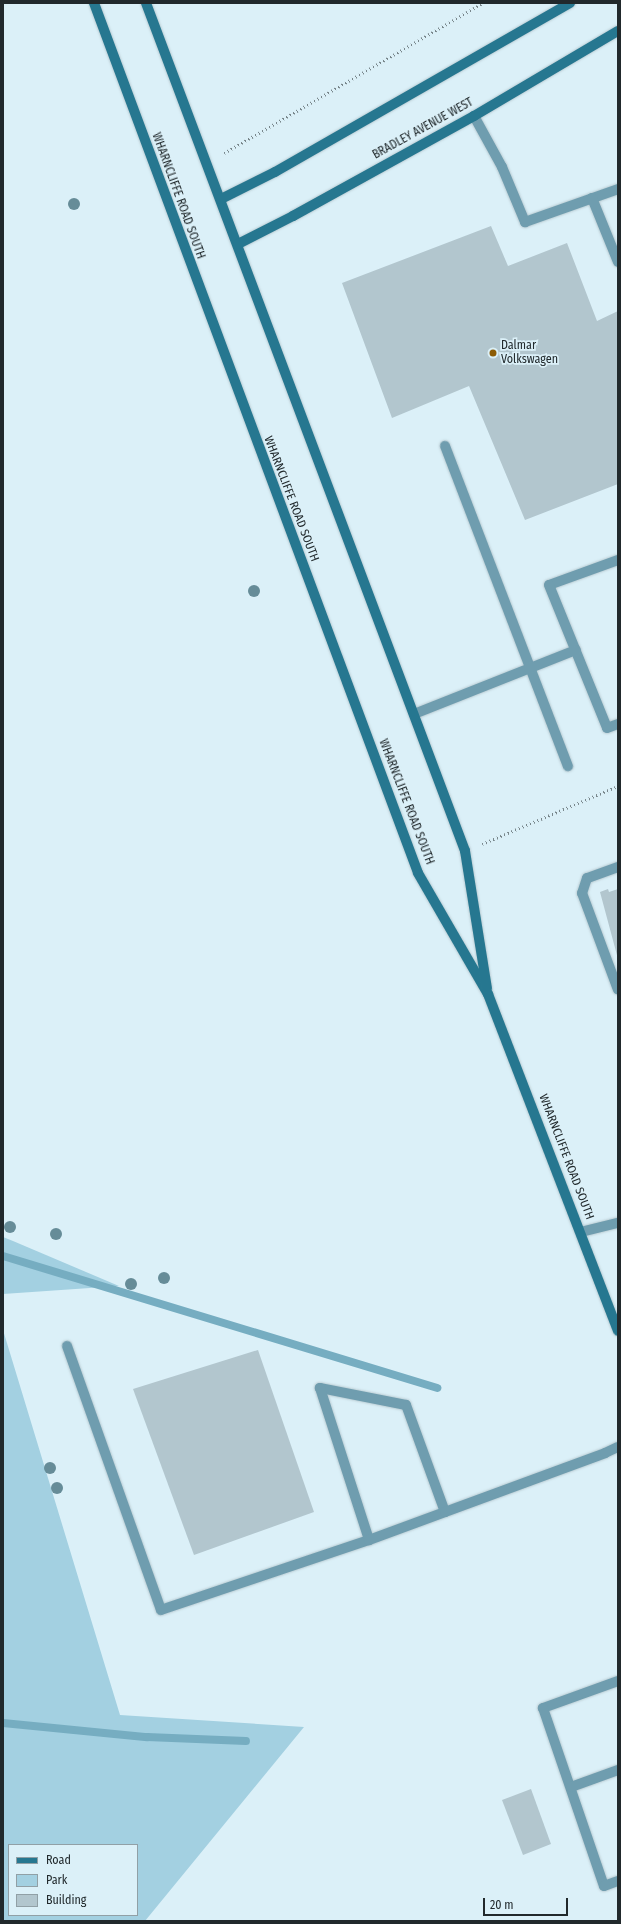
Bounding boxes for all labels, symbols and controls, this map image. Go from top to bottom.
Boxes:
street label: BRADLEY AVENUE WEST [370,95,476,163]
street label: WHARNCLIFFE ROAD SOUTH [148,131,208,261]
place label: Dalmar Volkswagen [501,339,558,367]
marker: Dalmar Volkswagen [488,348,498,358]
street label: WHARNCLIFFE ROAD SOUTH [260,434,322,564]
street label: WHARNCLIFFE ROAD SOUTH [375,737,437,867]
street label: WHARNCLIFFE ROAD SOUTH [535,1092,597,1222]
legend [8,1844,138,1916]
text: Road [46,1853,71,1867]
text: Park [46,1873,67,1887]
scale bar [485,1890,570,1916]
text: Building [46,1893,86,1907]
text: 20 m [490,1898,514,1912]

